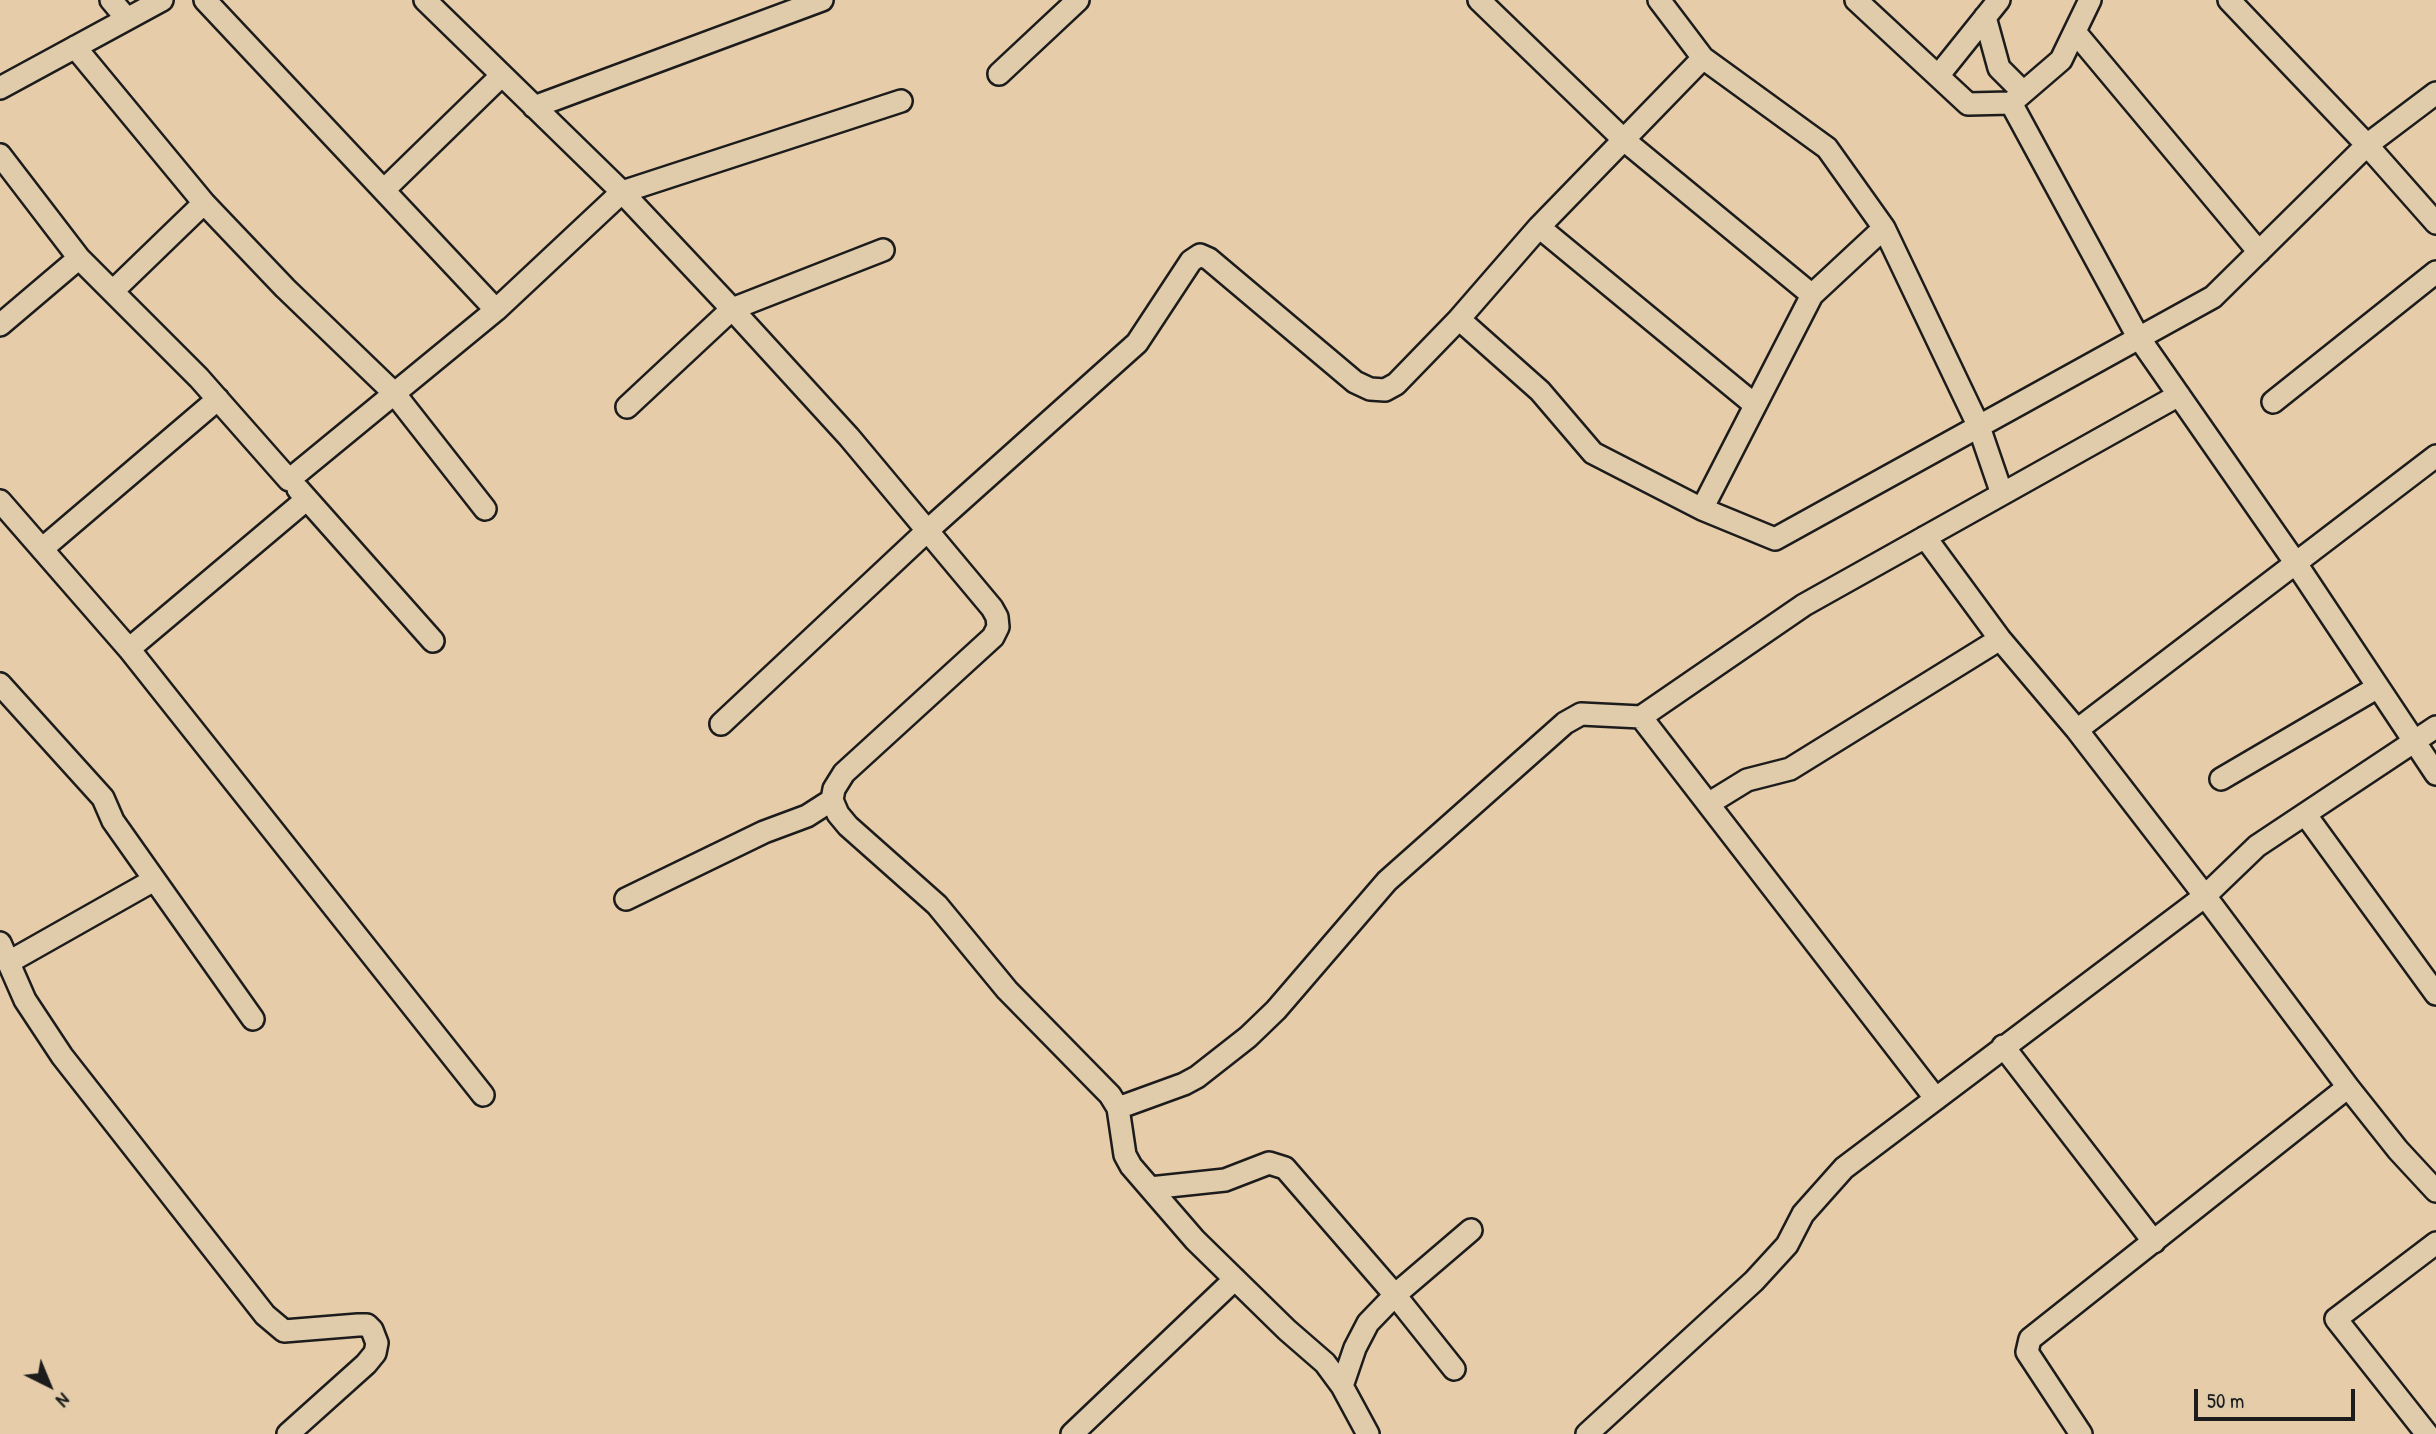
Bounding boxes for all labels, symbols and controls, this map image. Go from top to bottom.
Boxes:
north arrow [14,1350,84,1420]
scale bar [2198,1374,2359,1418]
text: 50 m [2207,1386,2244,1415]
text: N [51,1387,76,1413]

